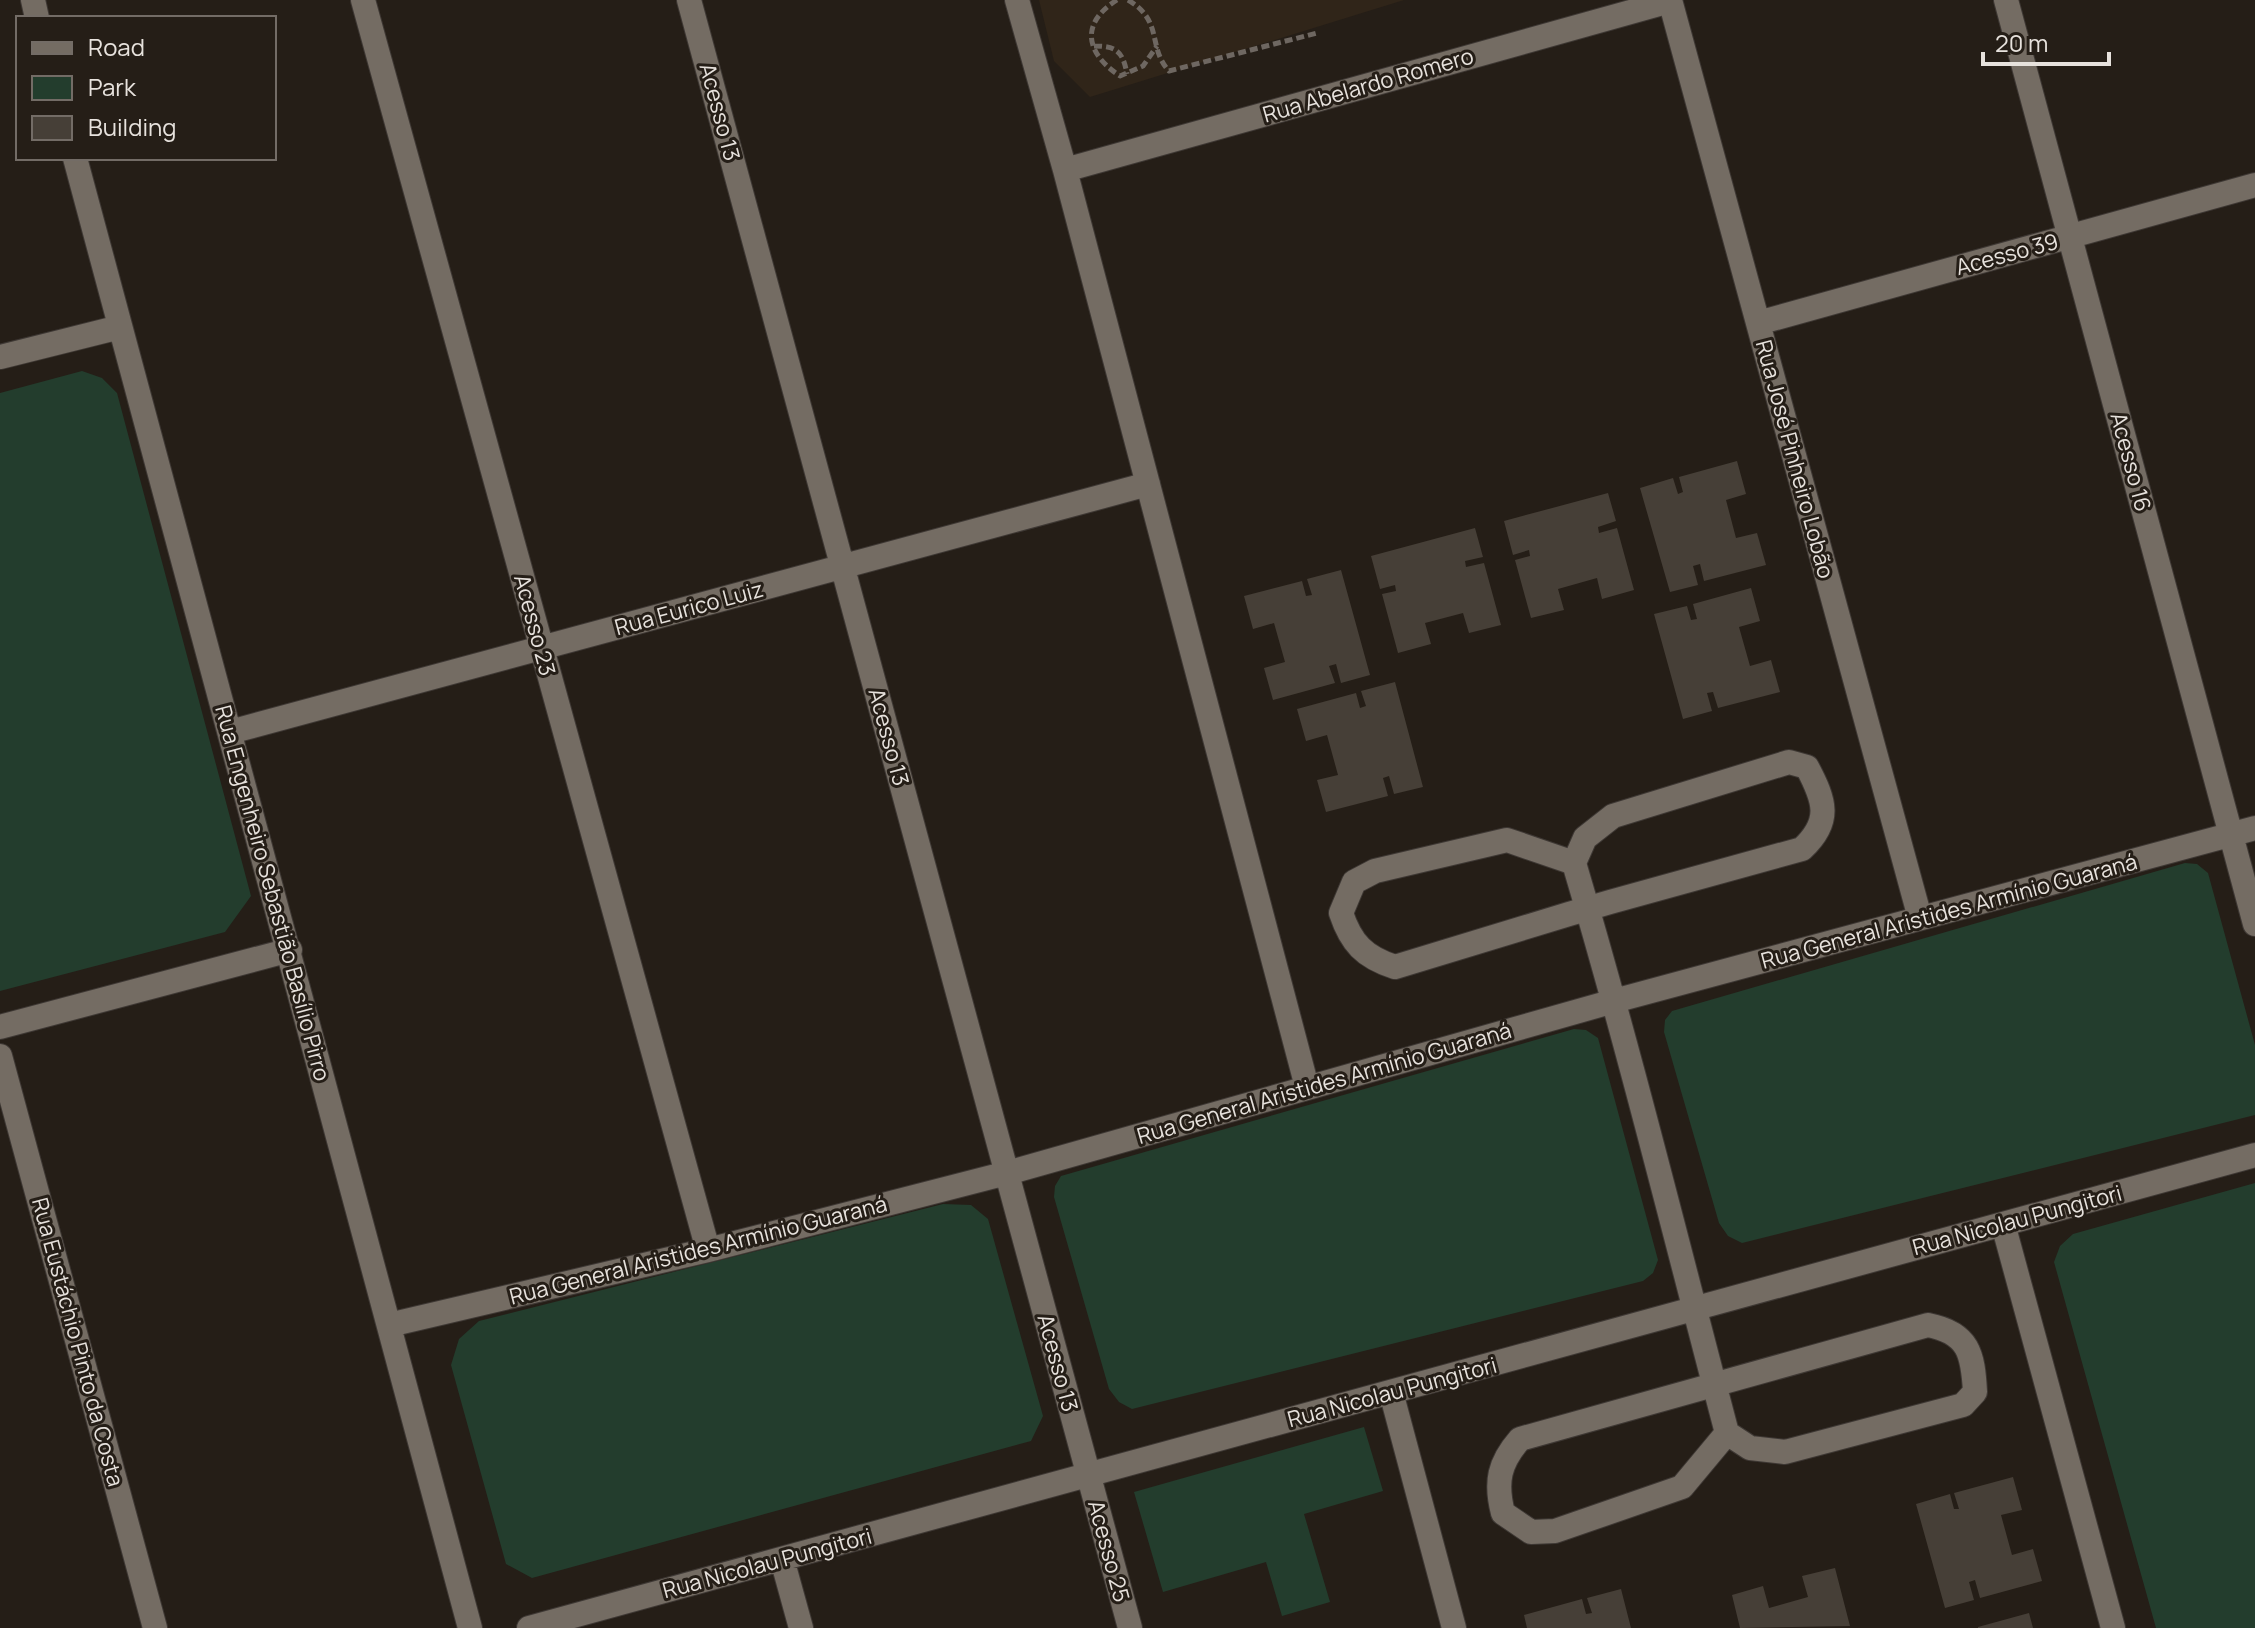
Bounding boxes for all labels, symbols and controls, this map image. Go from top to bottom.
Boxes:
legend [16,16,276,160]
scale bar [1983,16,2109,66]
text: 20 m [1995,26,2048,59]
text: Road [88,30,145,63]
street label: Rua Abelardo Romero [1259,41,1477,129]
street label: Acesso 13 [693,60,747,164]
text: Park [88,70,137,103]
text: Building [88,110,176,143]
street label: Acesso 39 [1952,226,2062,282]
street label: Rua José Pinheiro Lobão [1749,336,1841,582]
street label: Acesso 16 [2103,409,2159,515]
street label: Acesso 23 [507,571,563,679]
street label: Rua Eurico Luiz [611,574,767,642]
street label: Acesso 13 [862,685,916,789]
street label: Rua Engenheiro Sebastião Basílio Pirro [208,702,338,1084]
street label: Rua General Aristides Armínio Guaraná [1758,846,2140,976]
street label: Rua General Aristides Armínio Guaraná [1133,1015,1515,1151]
street label: Rua Nicolau Pungitori [1909,1178,2125,1262]
street label: Rua General Aristides Armínio Guaraná [506,1188,890,1312]
street label: Rua Eustáchio Pinto da Costa [25,1194,131,1490]
street label: Acesso 13 [1031,1311,1085,1415]
street label: Rua Nicolau Pungitori [1284,1350,1500,1434]
street label: Acesso 25 [1081,1497,1137,1605]
street label: Rua Nicolau Pungitori [659,1521,875,1605]

